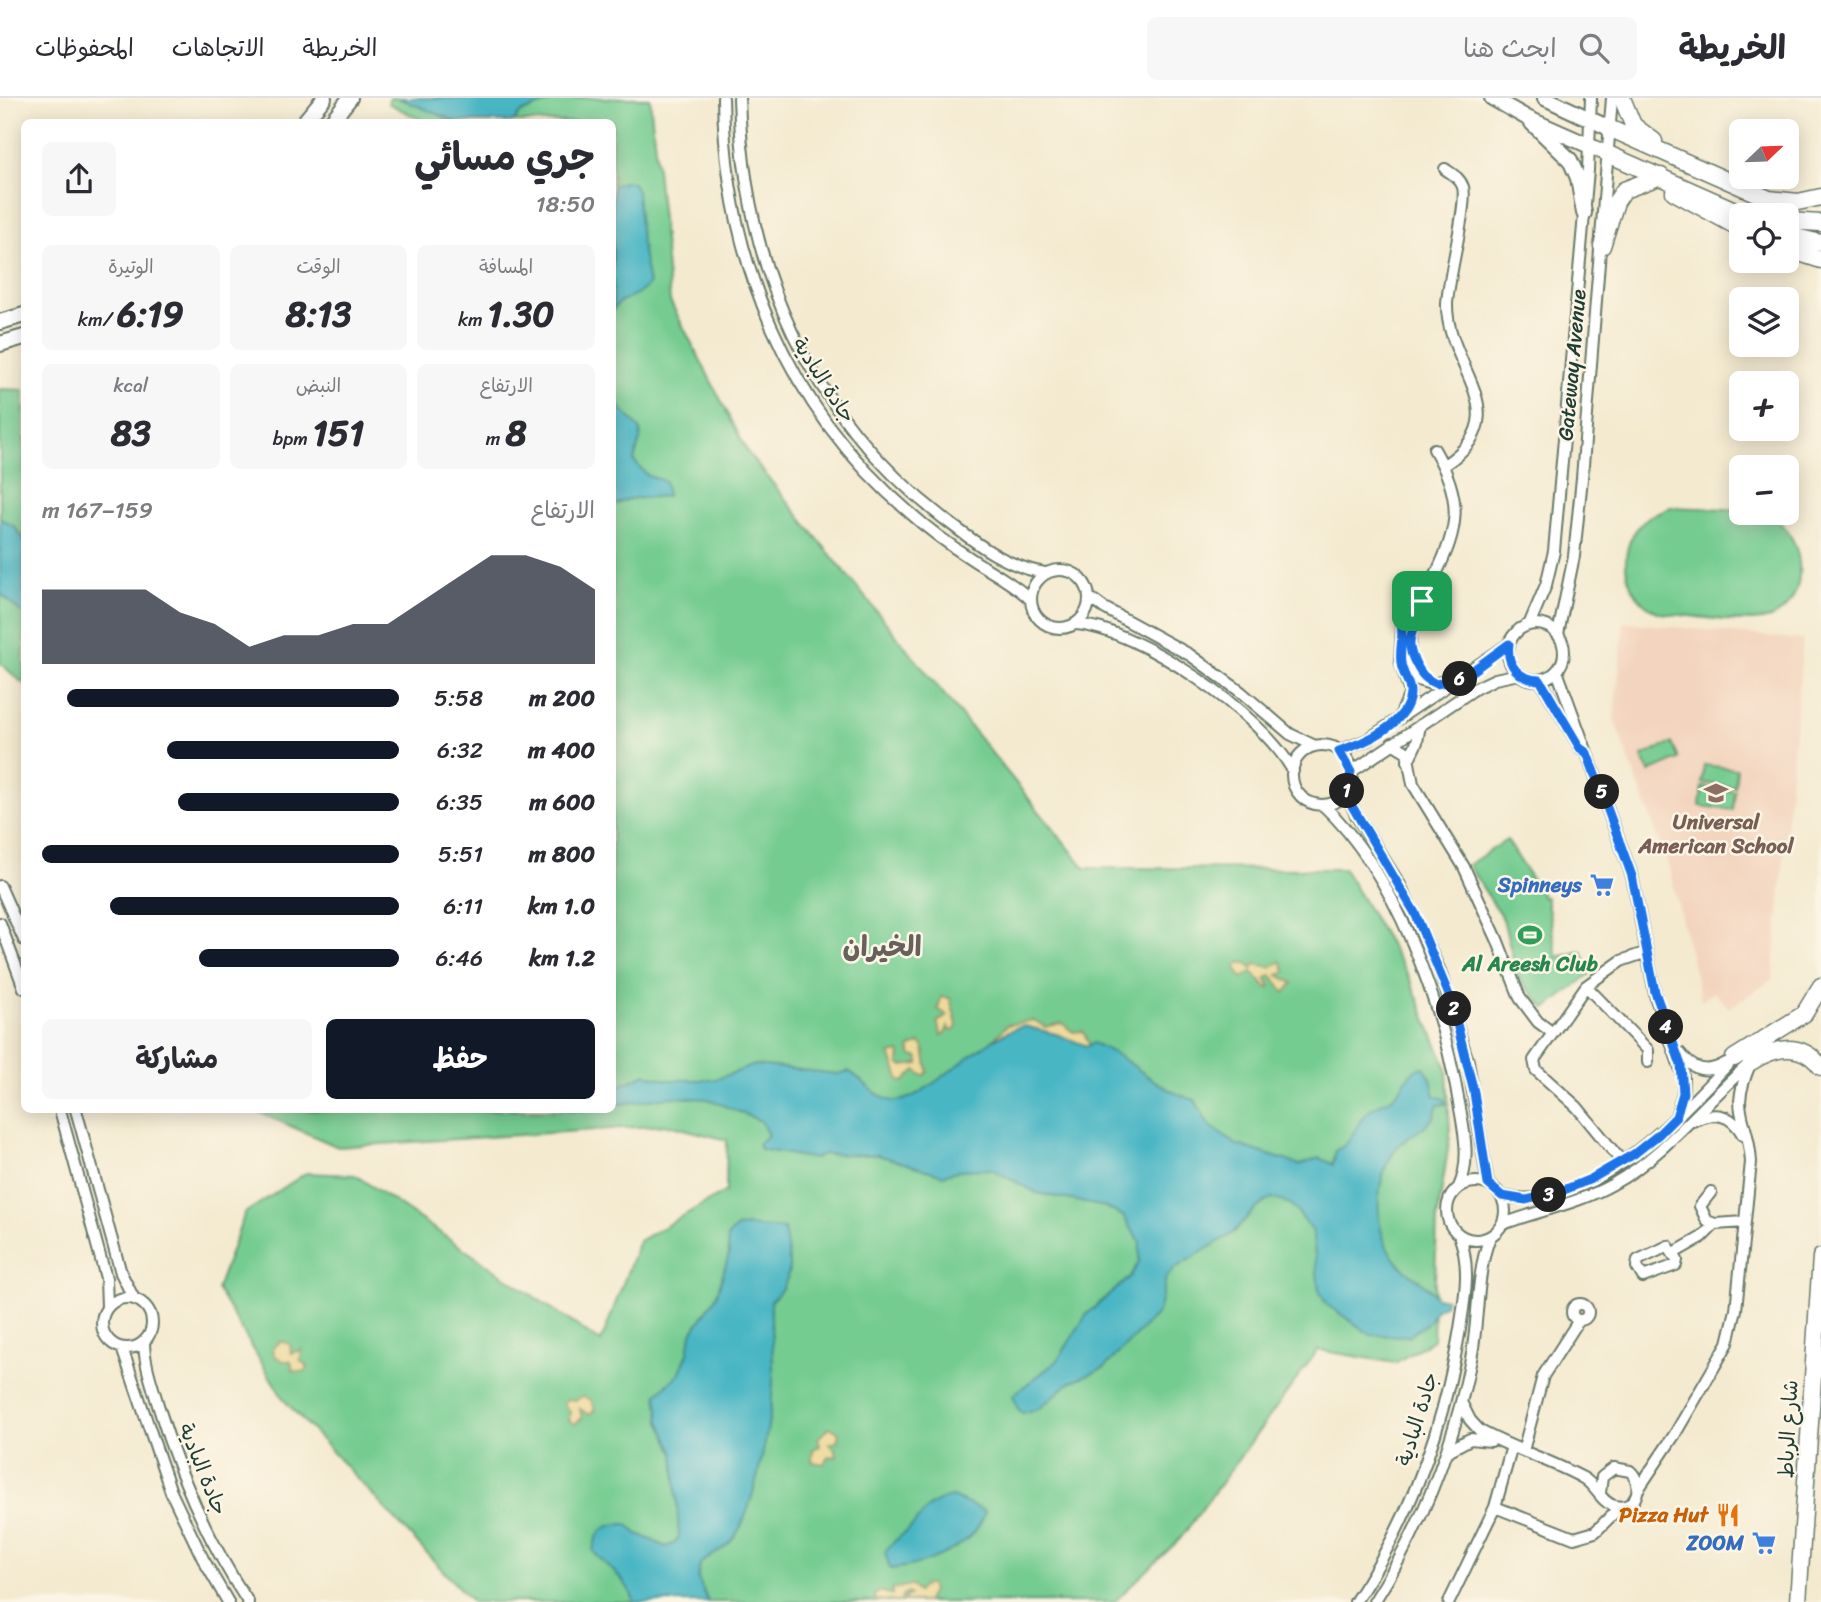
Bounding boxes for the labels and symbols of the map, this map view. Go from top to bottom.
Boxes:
north arrow [1729,119,1799,189]
street label: Gateway Avenue [1546,288,1598,442]
street label: جادة البادية [782,329,866,431]
pin [1392,571,1452,631]
pin: 6 [1442,662,1478,696]
pin: 1 [1330,774,1364,808]
pin: 5 [1584,774,1620,810]
school or university icon: Universal American School [1702,779,1730,807]
place label: Universal American School [1638,803,1794,865]
place label: Spinneys [1497,866,1582,904]
supermarket icon: Spinneys [1588,871,1616,899]
sports icon: Al Areesh Club [1516,921,1544,949]
district label: الخيران [842,922,922,971]
place label: Al Areesh Club [1461,945,1598,983]
pin: 2 [1436,992,1472,1026]
pin: 4 [1648,1010,1684,1044]
pin: 3 [1532,1178,1566,1212]
street label: جادة البادية [1385,1367,1449,1471]
street label: شارع الرباط [1766,1379,1810,1479]
street label: جادة البادية [167,1417,239,1521]
place label: Pizza Hut [1619,1496,1710,1534]
restaurant icon: Pizza Hut [1714,1501,1742,1529]
place label: ZOOM [1685,1524,1745,1562]
supermarket icon: ZOOM [1750,1529,1778,1557]

